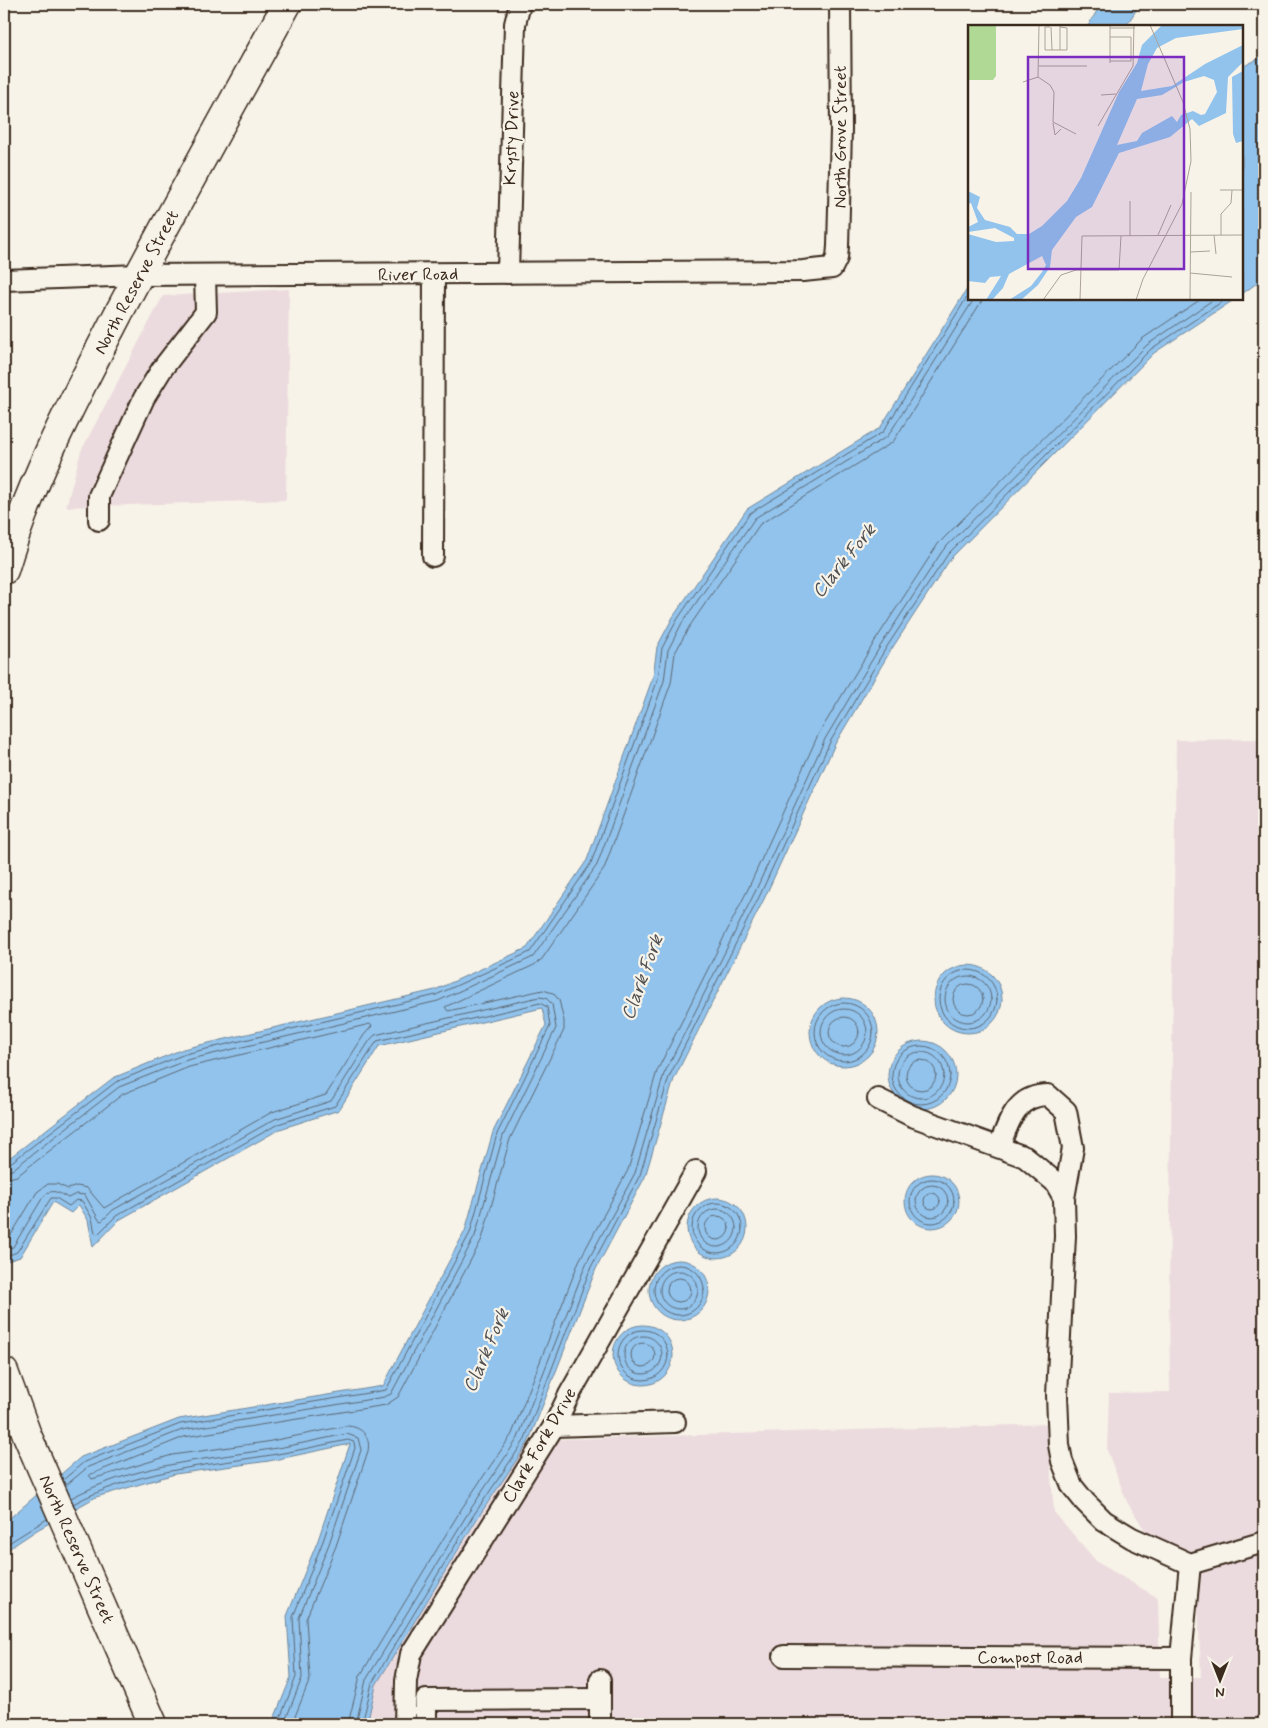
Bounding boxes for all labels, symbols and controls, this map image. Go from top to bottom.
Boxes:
inset map [968,25,1243,300]
street label: North Grove Street [829,65,853,209]
street label: Krysty Drive [498,90,526,186]
street label: North Reserve Street [89,206,185,359]
street label: River Road [378,262,458,288]
water label: Clark Fork [807,517,883,603]
water label: Clark Fork [615,930,670,1024]
water label: Clark Fork [458,1304,516,1396]
street label: Clark Fork Drive [497,1383,583,1508]
street label: North Reserve Street [33,1471,120,1628]
street label: Compost Road [977,1646,1083,1670]
north arrow [1196,1656,1246,1706]
text: N [1215,1683,1225,1701]

